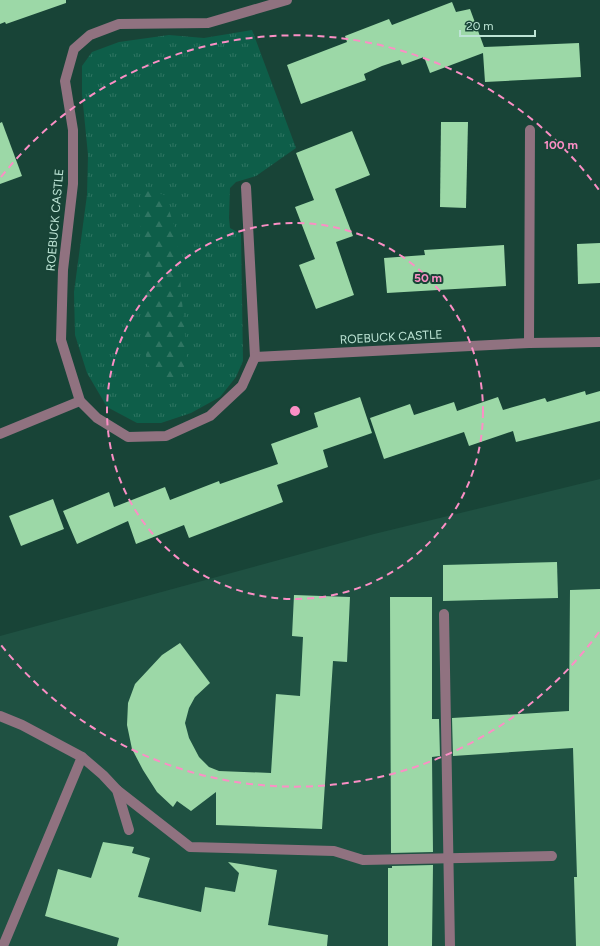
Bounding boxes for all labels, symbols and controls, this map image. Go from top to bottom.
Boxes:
scale bar [460,12,535,38]
text: 20 m [466,19,494,33]
text: 100 m [544,138,578,152]
street label: ROEBUCK CASTLE [44,168,66,272]
text: 50 m [414,271,442,285]
street label: ROEBUCK CASTLE [339,327,443,347]
centre of rings [288,404,302,418]

